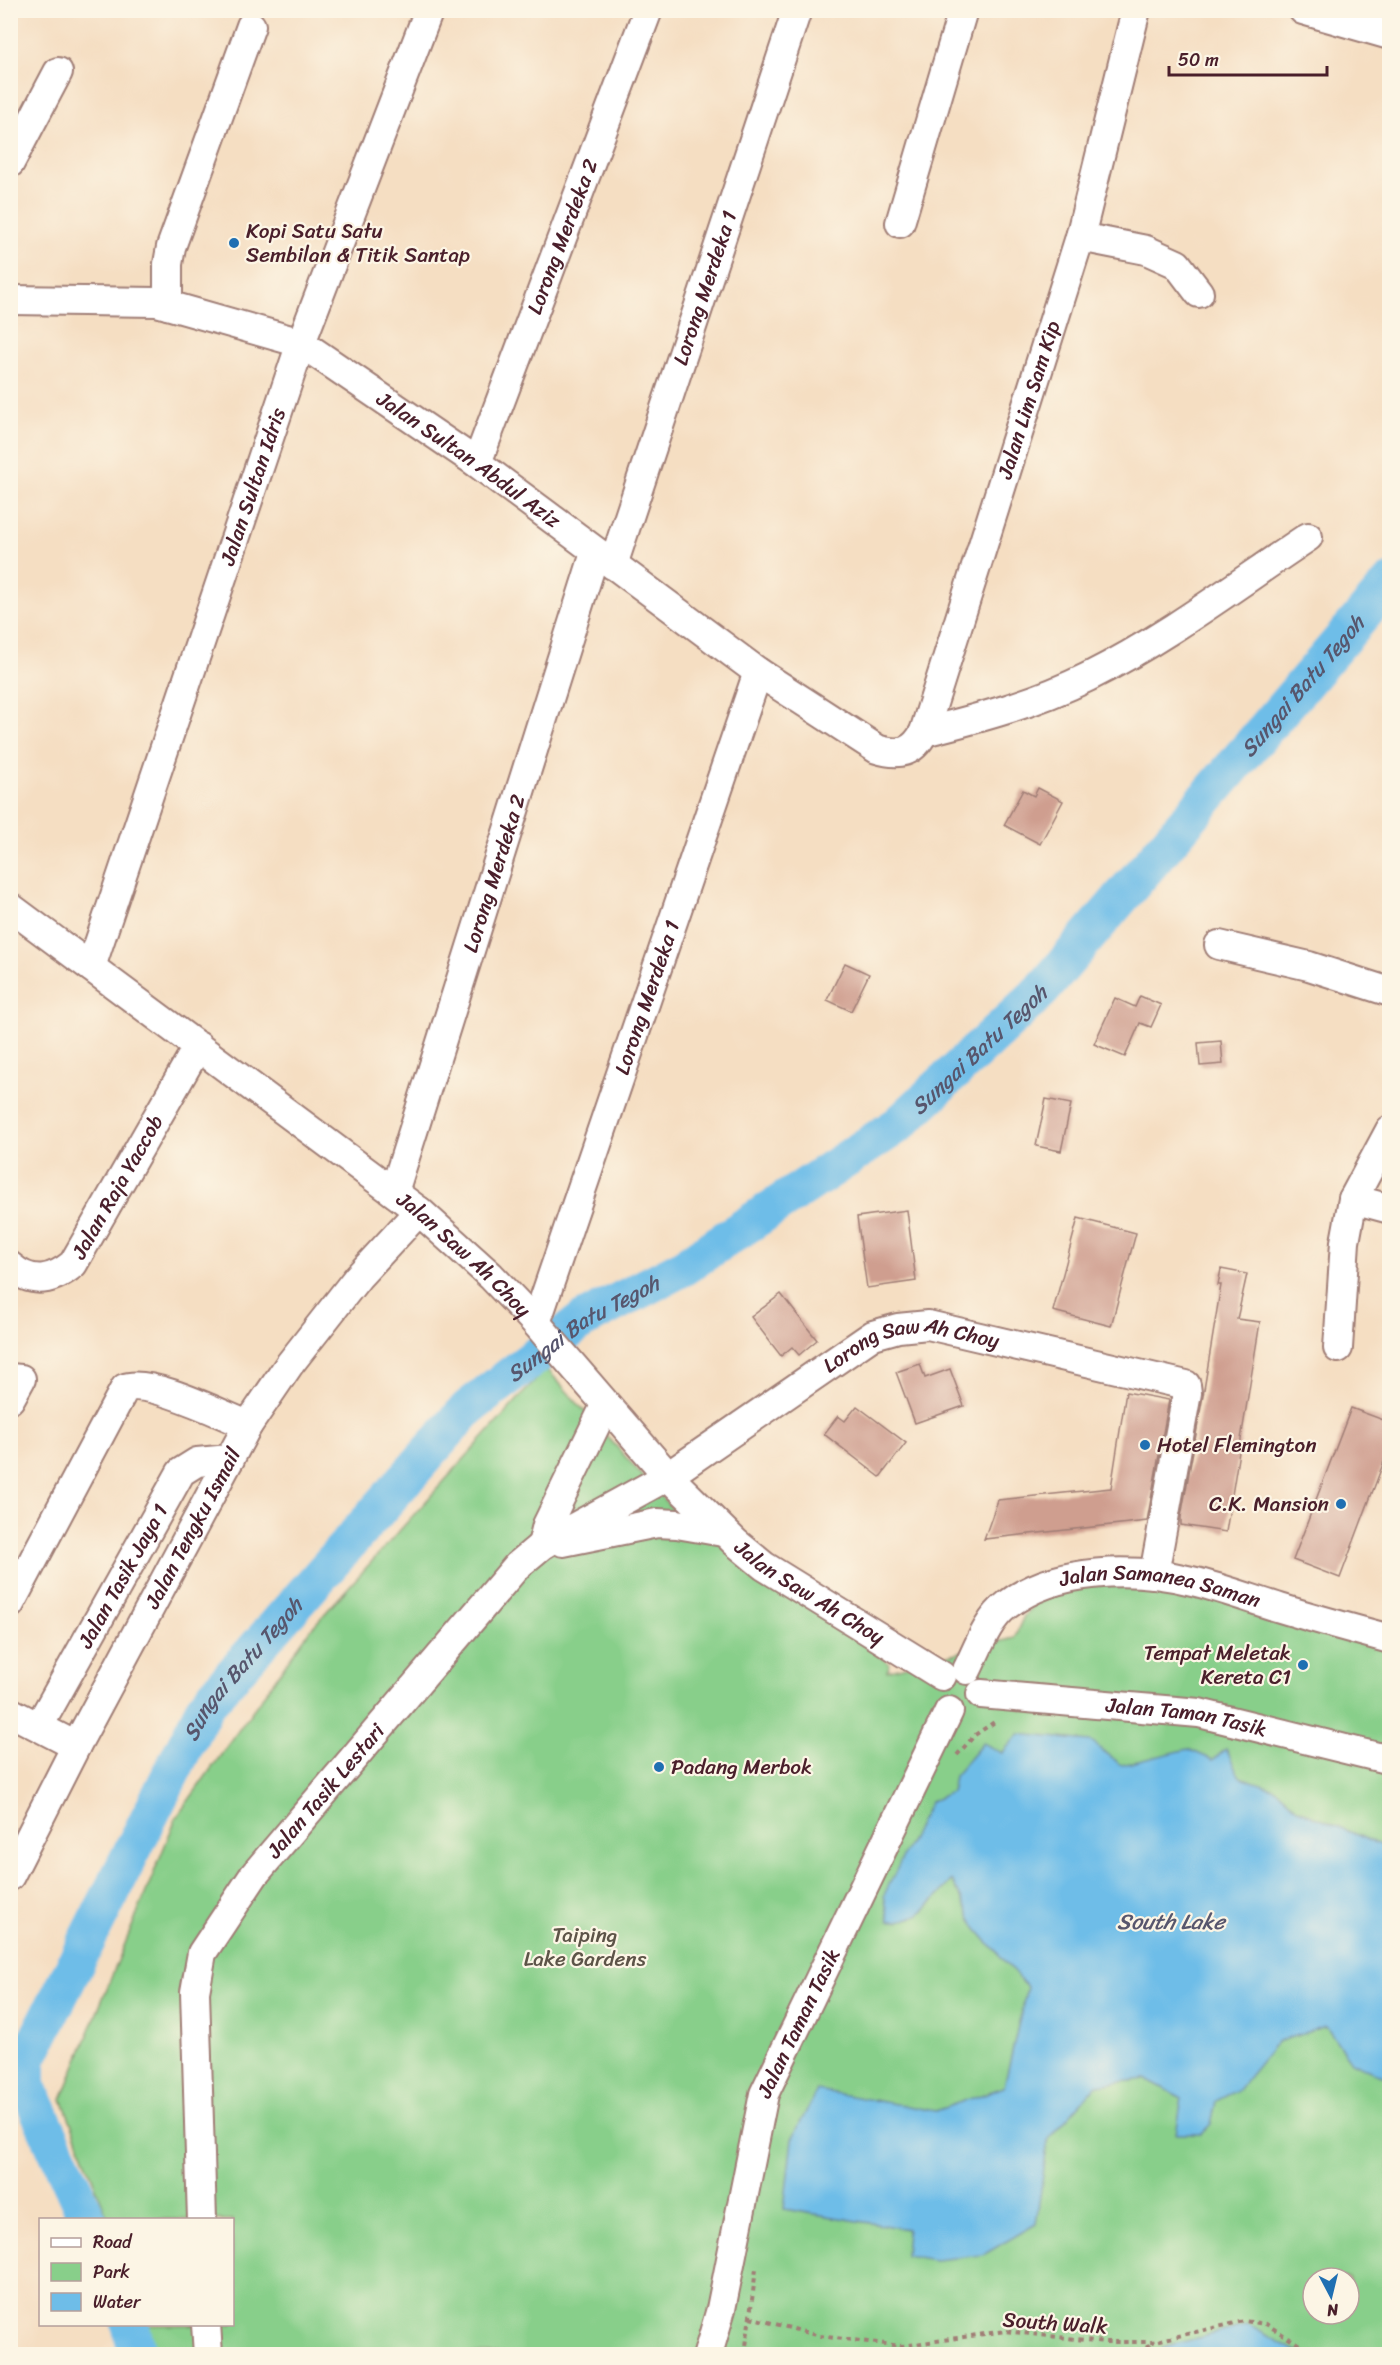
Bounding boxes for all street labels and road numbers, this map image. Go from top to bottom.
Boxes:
street label: Lorong Merdeka 2 [516,153,609,320]
street label: Lorong Merdeka 1 [662,205,748,370]
street label: Jalan Lim Sam Kip [986,316,1071,485]
street label: Jalan Sultan Abdul Aziz [368,380,570,539]
street label: Jalan Sultan Idris [208,402,297,571]
street label: Lorong Merdeka 2 [451,789,537,957]
street label: Lorong Merdeka 1 [603,915,691,1080]
street label: Jalan Raja Yaccob [60,1107,174,1267]
street label: Jalan Saw Ah Choy [387,1181,541,1327]
street label: Lorong Saw Ah Choy [815,1306,1003,1383]
street label: Jalan Tengku Ismail [133,1440,252,1617]
street label: Jalan Tasik Jaya 1 [67,1496,179,1656]
street label: Jalan Saw Ah Choy [725,1529,893,1655]
street label: Jalan Samanea Saman [1054,1553,1266,1619]
street label: Jalan Taman Tasik [1104,1686,1271,1748]
street label: Jalan Tasik Lestari [256,1714,395,1868]
street label: Jalan Taman Tasik [745,1941,851,2105]
street label: South Walk [1001,2300,1109,2346]

